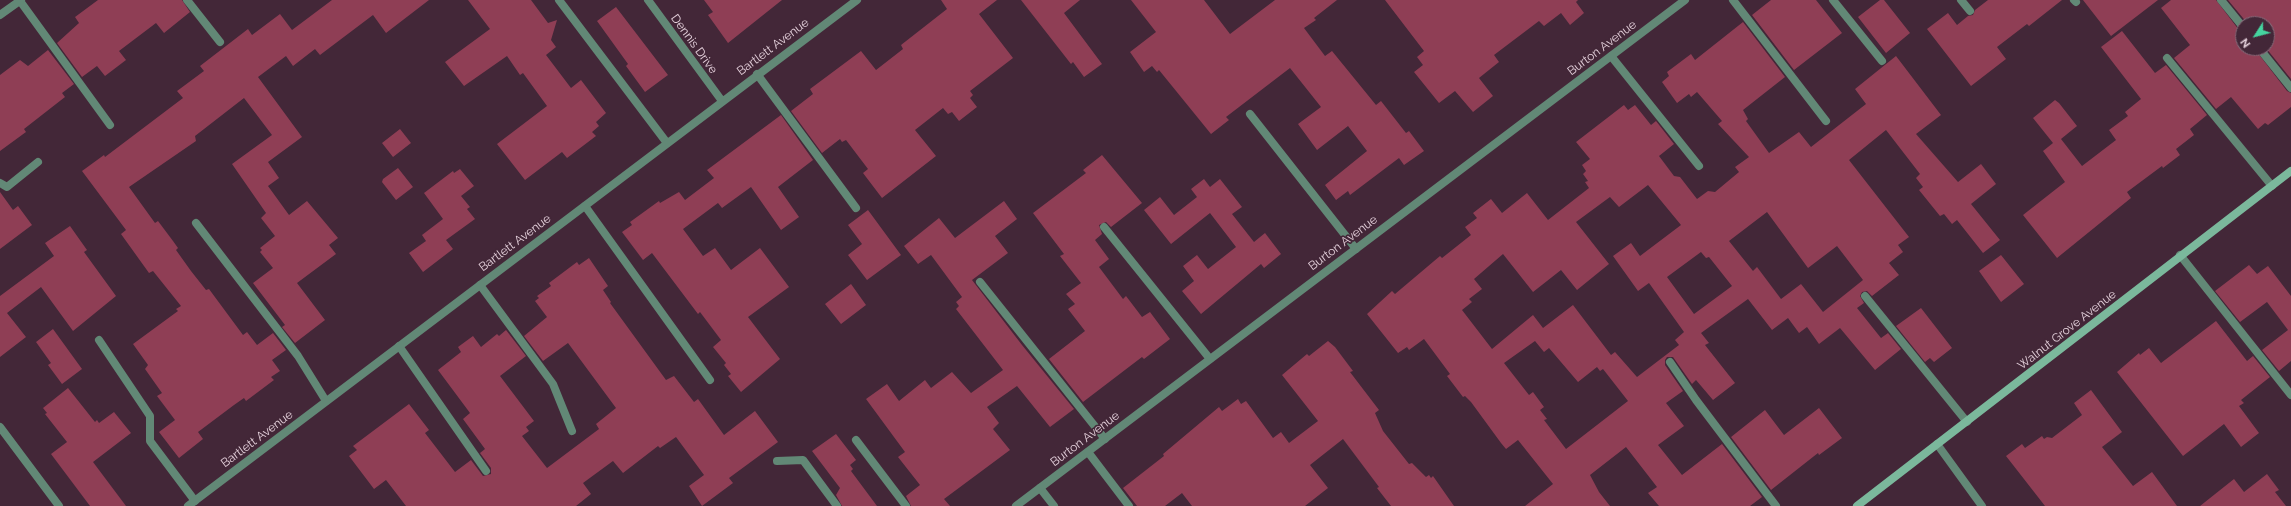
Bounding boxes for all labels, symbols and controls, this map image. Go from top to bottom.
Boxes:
street label: Dennis Drive [668,12,720,76]
street label: Bartlett Avenue [734,15,812,79]
north arrow [2235,16,2275,56]
street label: Burton Avenue [1565,17,1639,79]
text: N [2238,36,2253,50]
street label: Bartlett Avenue [476,211,554,275]
street label: Burton Avenue [1306,212,1380,274]
street label: Walnut Grove Avenue [2015,287,2119,373]
street label: Bartlett Avenue [218,407,296,471]
street label: Burton Avenue [1048,408,1122,470]

